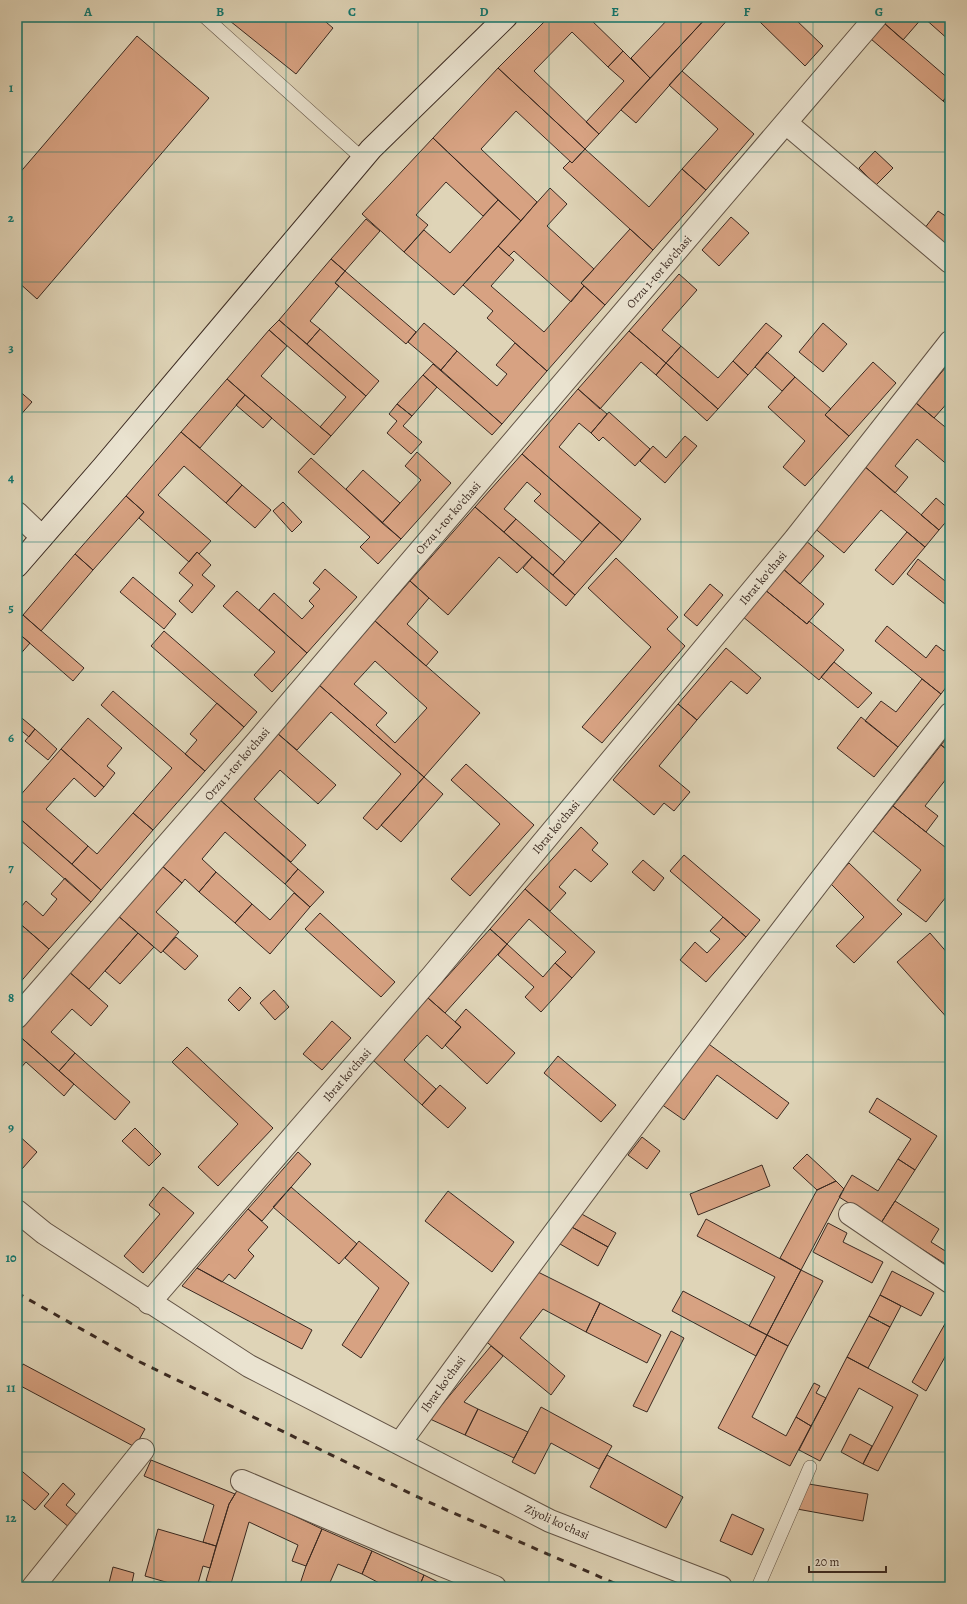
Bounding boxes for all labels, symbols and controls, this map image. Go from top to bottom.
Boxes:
text: A [83,3,93,20]
text: B [216,3,224,20]
text: C [348,3,356,20]
text: D [479,3,489,20]
text: E [611,3,619,20]
text: F [744,3,751,20]
text: G [875,3,883,20]
text: 1 [9,79,14,96]
text: 2 [8,209,15,226]
street label: Orzu 1-tor koʻchasi [623,232,695,312]
text: 3 [8,339,14,356]
text: 4 [8,469,14,486]
street label: Orzu 1-tor koʻchasi [412,478,484,558]
street label: Ibrat koʻchasi [736,548,790,608]
text: 5 [8,599,14,616]
street label: Orzu 1-tor koʻchasi [201,724,273,804]
text: 6 [8,729,14,746]
street label: Ibrat koʻchasi [529,797,583,857]
text: 7 [8,859,14,876]
text: 8 [8,989,14,1006]
street label: Ibrat koʻchasi [319,1045,375,1105]
text: 9 [8,1119,14,1136]
text: 10 [5,1249,17,1266]
street label: Ibrat koʻchasi [417,1353,469,1415]
text: 11 [6,1379,16,1396]
street label: Ziyoli koʻchasi [522,1501,592,1543]
text: 12 [6,1509,17,1526]
scale bar [809,1548,886,1574]
text: 20 m [815,1554,839,1570]

